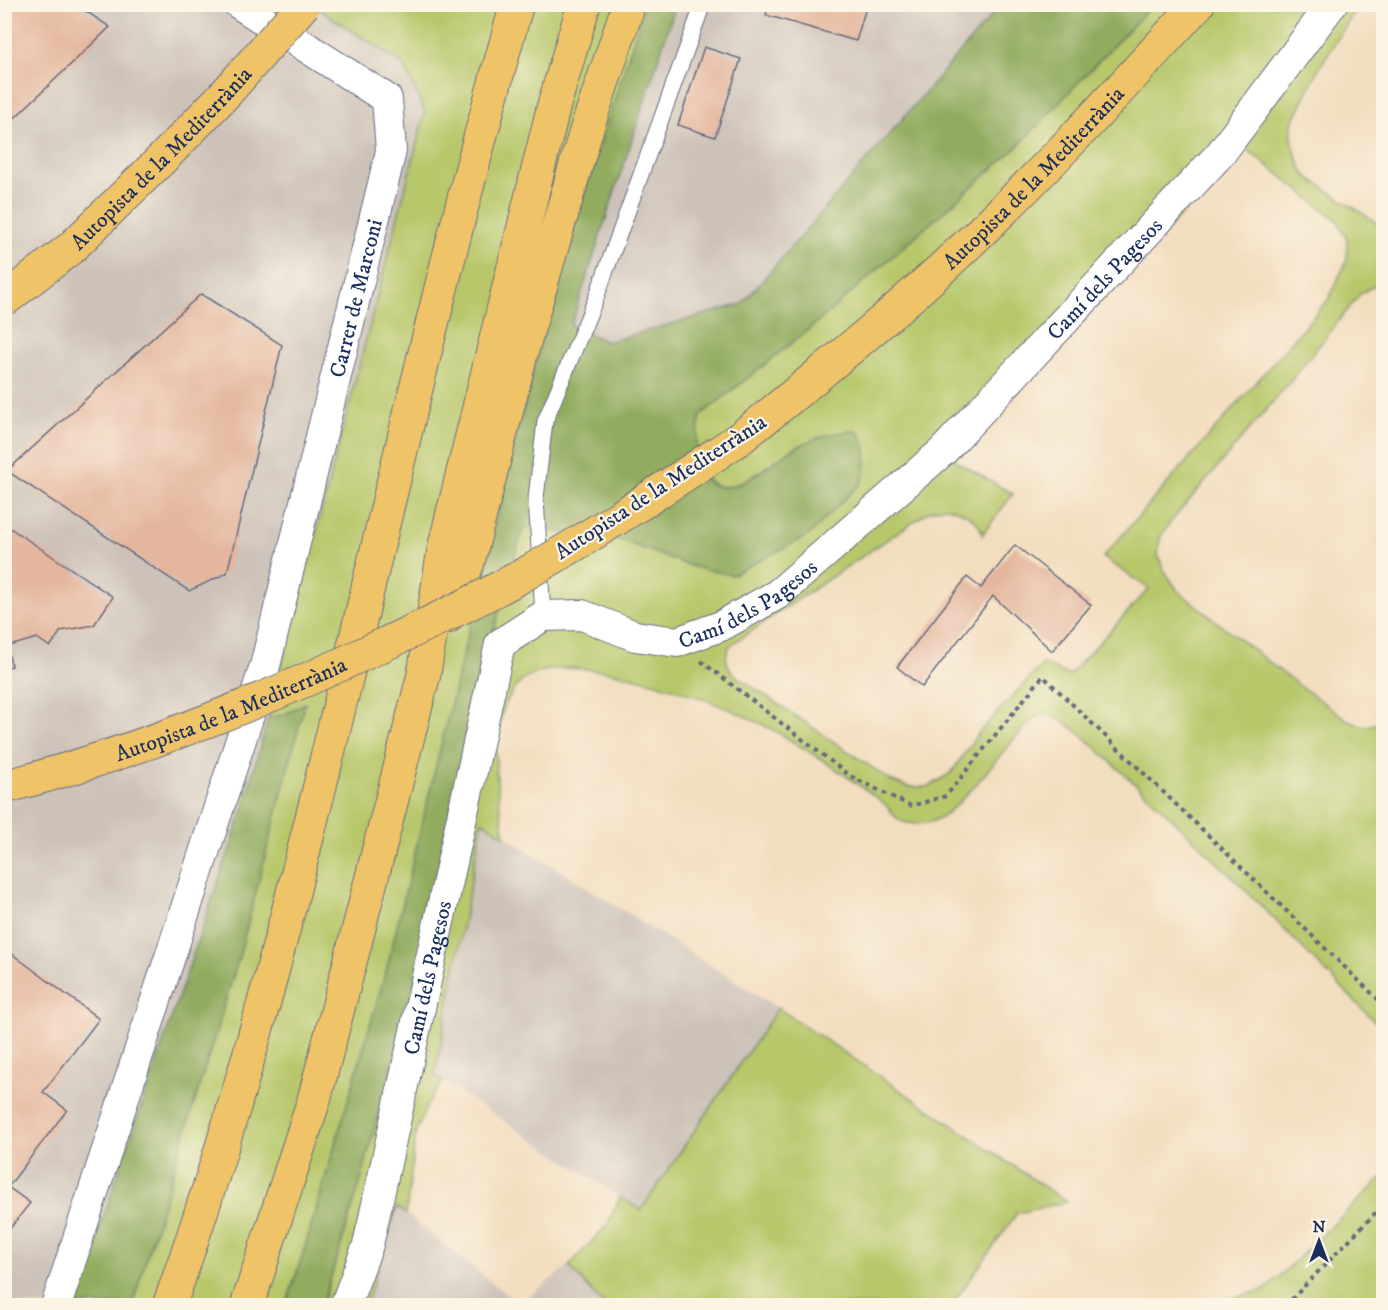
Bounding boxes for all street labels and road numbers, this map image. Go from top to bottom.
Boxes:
street label: Autopista de la Mediterrània [65,61,259,256]
street label: Autopista de la Mediterrània [938,81,1131,276]
street label: Camí dels Pagesos [1042,213,1169,346]
street label: Carrer de Marconi [324,217,389,380]
street label: Autopista de la Mediterrània [550,408,772,566]
street label: Camí dels Pagesos [675,554,823,655]
street label: Autopista de la Mediterrània [112,651,352,768]
street label: Camí dels Pagesos [398,898,458,1058]

